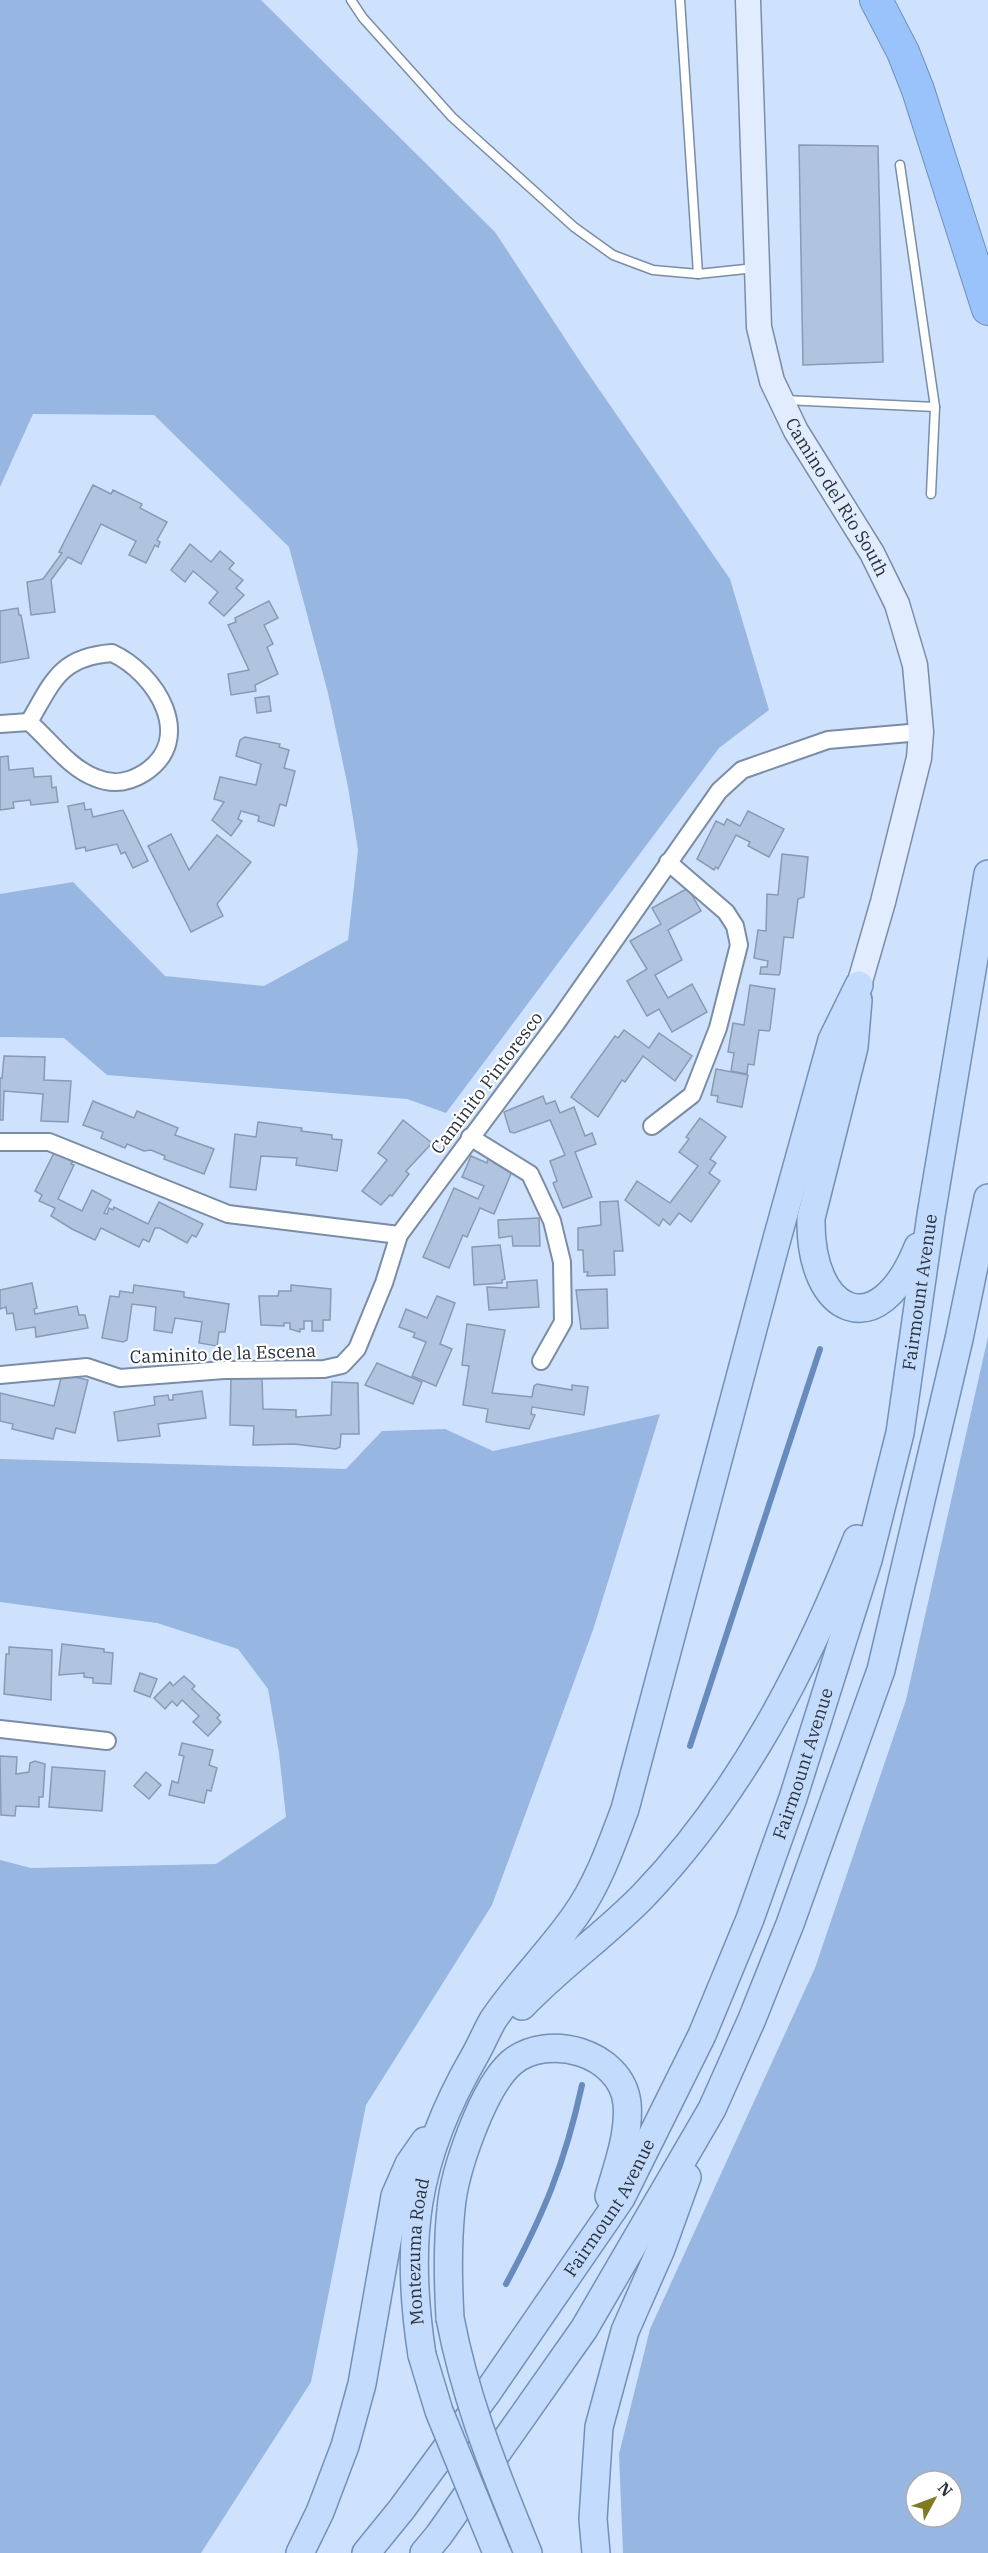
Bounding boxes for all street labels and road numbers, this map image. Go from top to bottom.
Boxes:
street label: Camino del Rio South [780,414,894,580]
street label: Caminito Pintoresco [425,1007,548,1159]
street label: Fairmount Avenue [897,1212,942,1372]
street label: Caminito de la Escena [129,1339,317,1368]
street label: Fairmount Avenue [767,1685,838,1842]
street label: Fairmount Avenue [558,2135,660,2281]
street label: Montezuma Road [402,2176,434,2326]

